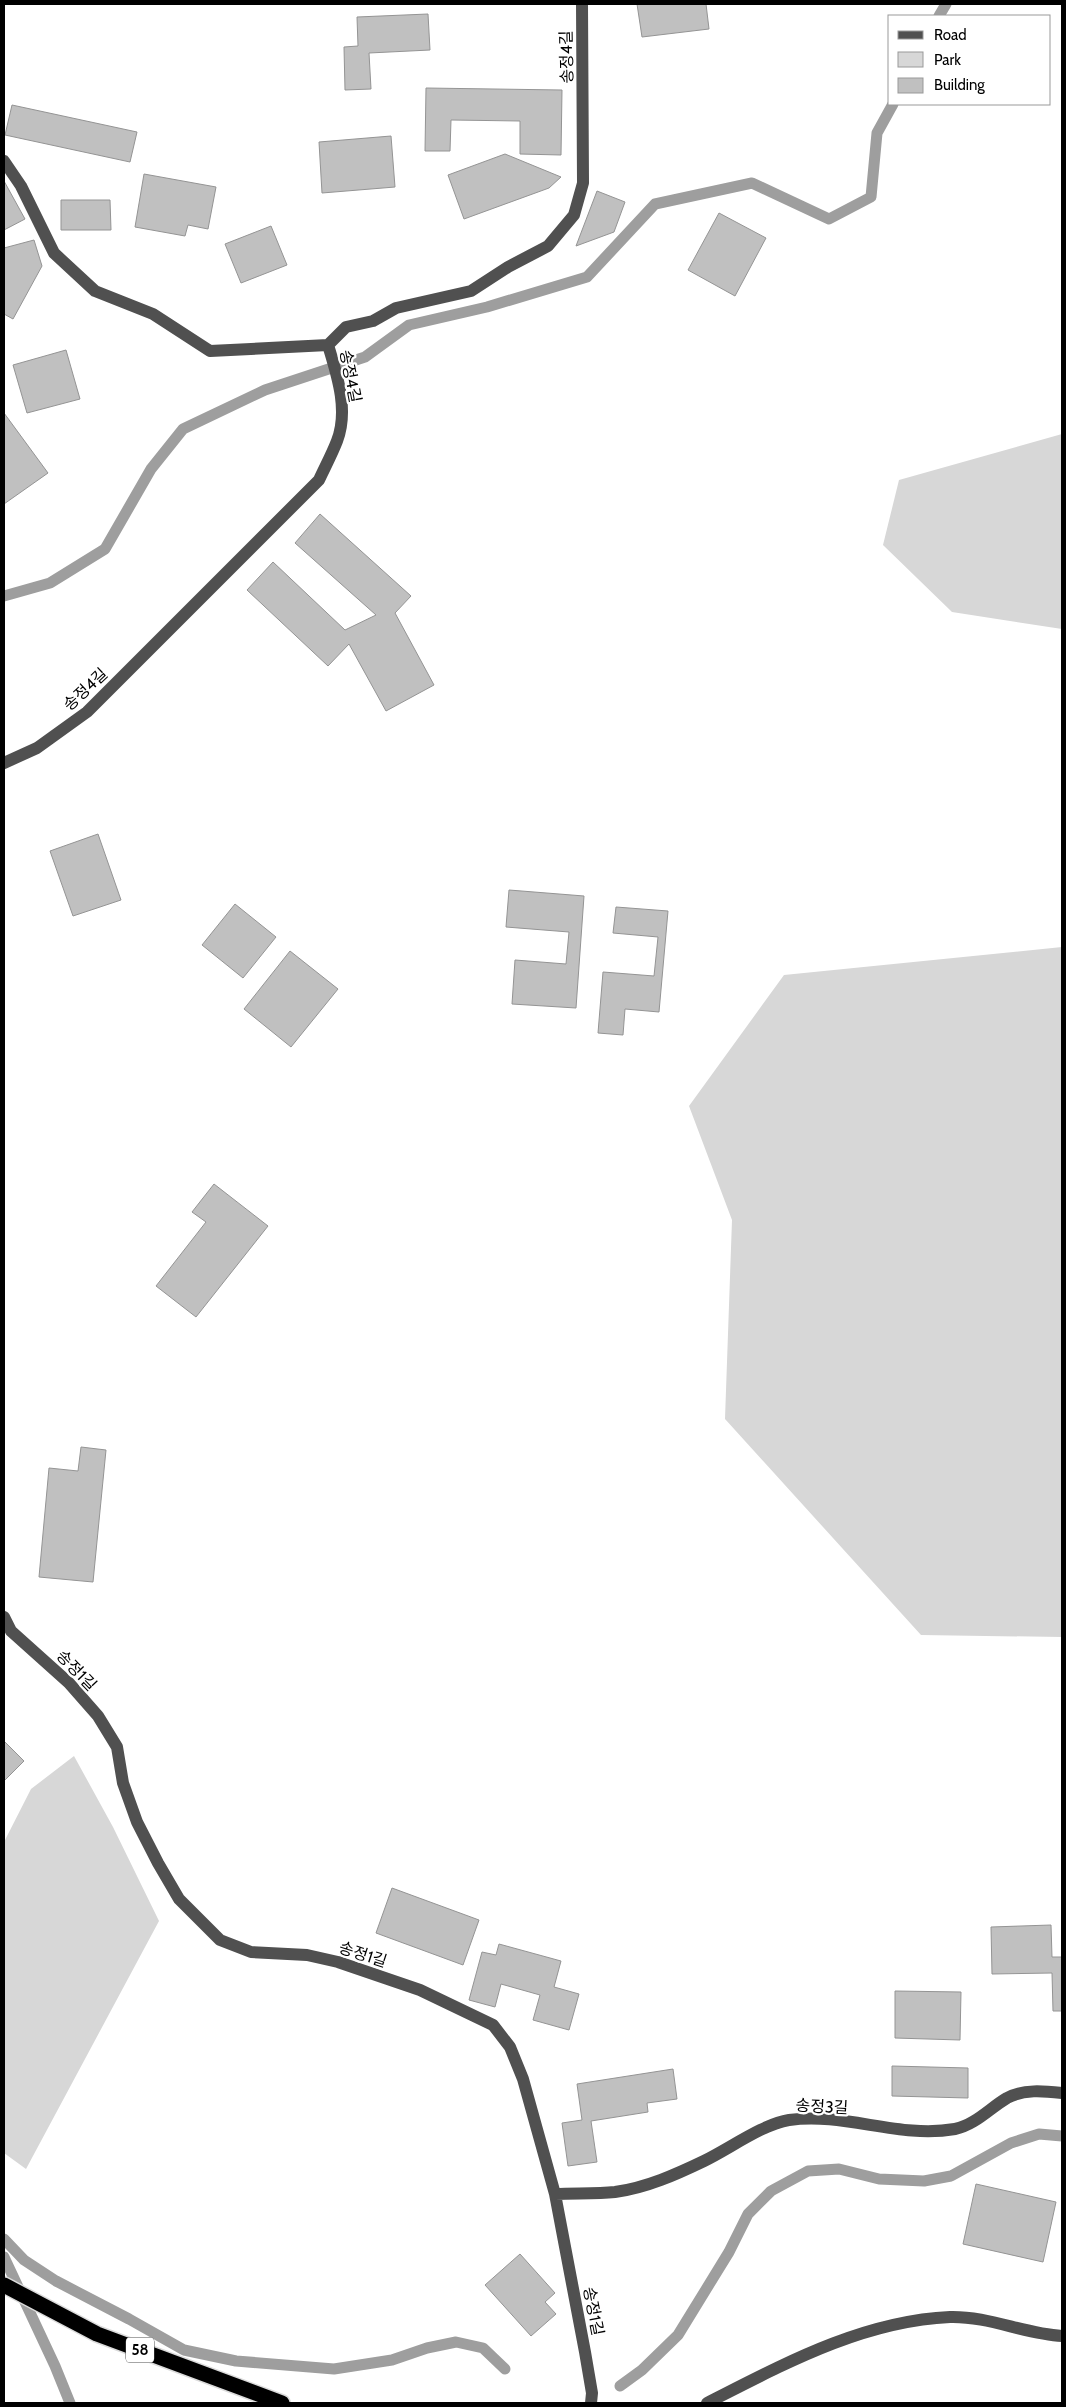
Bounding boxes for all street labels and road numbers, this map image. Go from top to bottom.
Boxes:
street label: 송정4길 [557,30,576,84]
street label: 송정4길 [336,348,365,404]
street label: 송정4길 [59,664,111,715]
street label: 송정1길 [53,1646,101,1695]
street label: 송정1길 [336,1938,389,1971]
street label: 송정3길 [795,2096,849,2117]
street label: 송정1길 [579,2285,608,2337]
road number: 58 [126,2338,154,2362]

